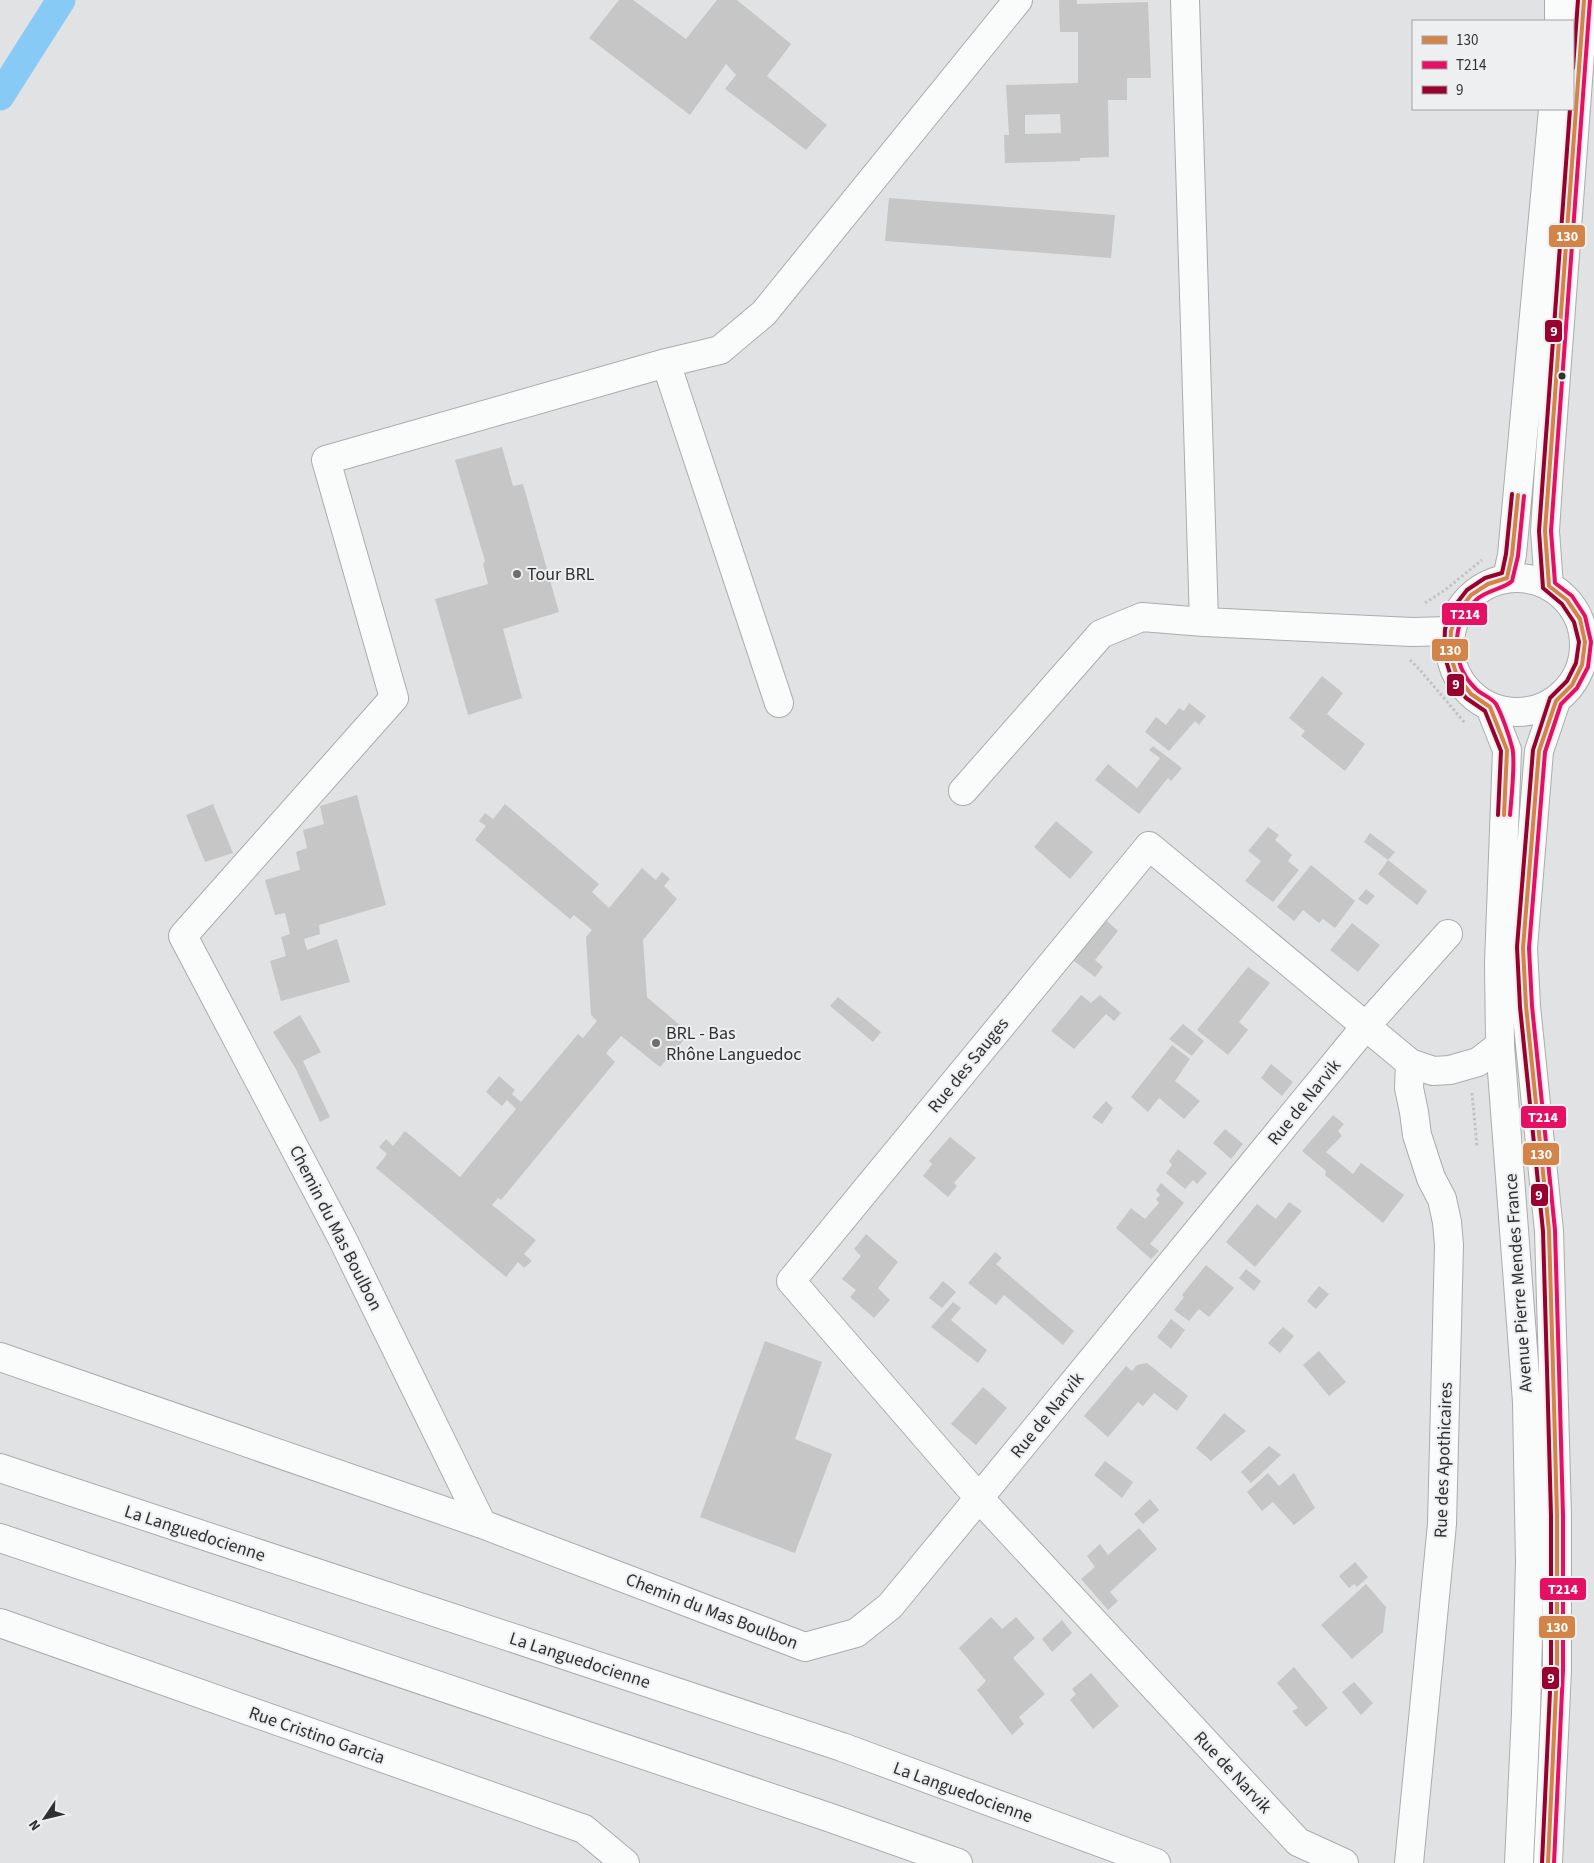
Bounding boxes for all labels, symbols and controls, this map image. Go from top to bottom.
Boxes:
legend [1412,20,1574,110]
text: 130 [1456,30,1478,51]
text: T214 [1456,55,1487,76]
text: 9 [1456,80,1463,101]
line badge: 130 [1548,224,1586,248]
text: 130 [1556,227,1578,247]
line badge: 9 [1544,319,1563,343]
text: 9 [1550,322,1558,342]
unlabelled marker [1557,371,1567,381]
place label: Tour BRL [527,562,595,587]
marker: Tour BRL [511,568,523,580]
line badge: T214 [1441,602,1488,626]
text: T214 [1450,605,1481,625]
line badge: 130 [1431,638,1469,662]
text: 130 [1439,641,1461,661]
line badge: 9 [1446,673,1465,697]
text: 9 [1452,675,1460,695]
street label: Rue des Sauges [922,1012,1015,1118]
place label: BRL - Bas Rhône Languedoc [666,1021,802,1067]
marker: BRL - Bas Rhône Languedoc [650,1037,662,1049]
street label: Rue de Narvik [1262,1054,1347,1151]
line badge: T214 [1520,1105,1567,1129]
text: T214 [1528,1108,1559,1128]
street label: Chemin du Mas Boulbon [283,1141,388,1315]
line badge: 130 [1522,1142,1560,1166]
text: 130 [1530,1145,1552,1165]
street label: Avenue Pierre Mendes France [1498,1173,1539,1393]
line badge: 9 [1530,1183,1549,1207]
text: 9 [1535,1186,1543,1206]
street label: Rue de Narvik [1005,1367,1090,1464]
street label: Rue des Apothicaires [1428,1382,1459,1539]
street label: La Languedocienne [121,1499,269,1568]
street label: Chemin du Mas Boulbon [622,1567,802,1656]
line badge: T214 [1539,1577,1587,1601]
text: T214 [1548,1580,1579,1600]
line badge: 130 [1538,1615,1576,1639]
text: 130 [1546,1618,1568,1638]
street label: La Languedocienne [506,1626,654,1695]
line badge: 9 [1541,1666,1560,1690]
text: 9 [1547,1669,1555,1689]
street label: Rue Cristino Garcia [245,1700,388,1770]
street label: Rue de Narvik [1188,1726,1277,1819]
street label: La Languedocienne [890,1756,1036,1829]
north arrow [20,1793,70,1843]
text: N [24,1815,46,1834]

